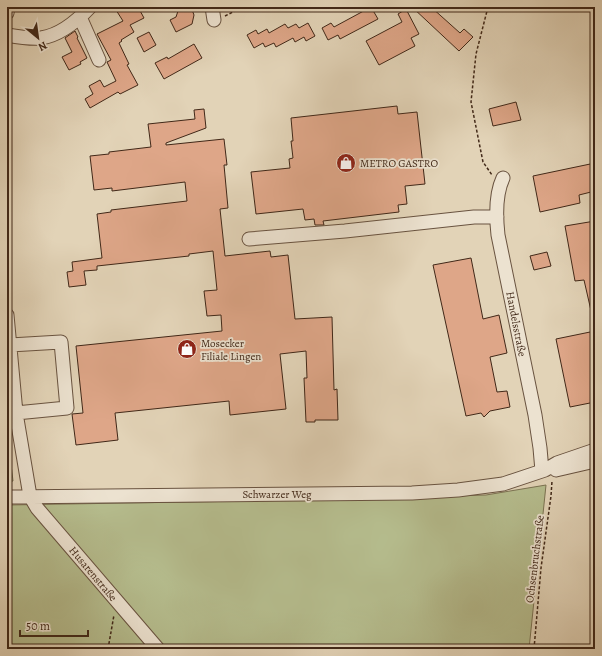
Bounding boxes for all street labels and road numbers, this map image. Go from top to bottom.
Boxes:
street label: Handelsstraße [502,290,530,358]
street label: Schwarzer Weg [243,487,312,502]
street label: Ochsenbruchstraße [522,514,548,604]
street label: Husarenstraße [66,543,121,605]

